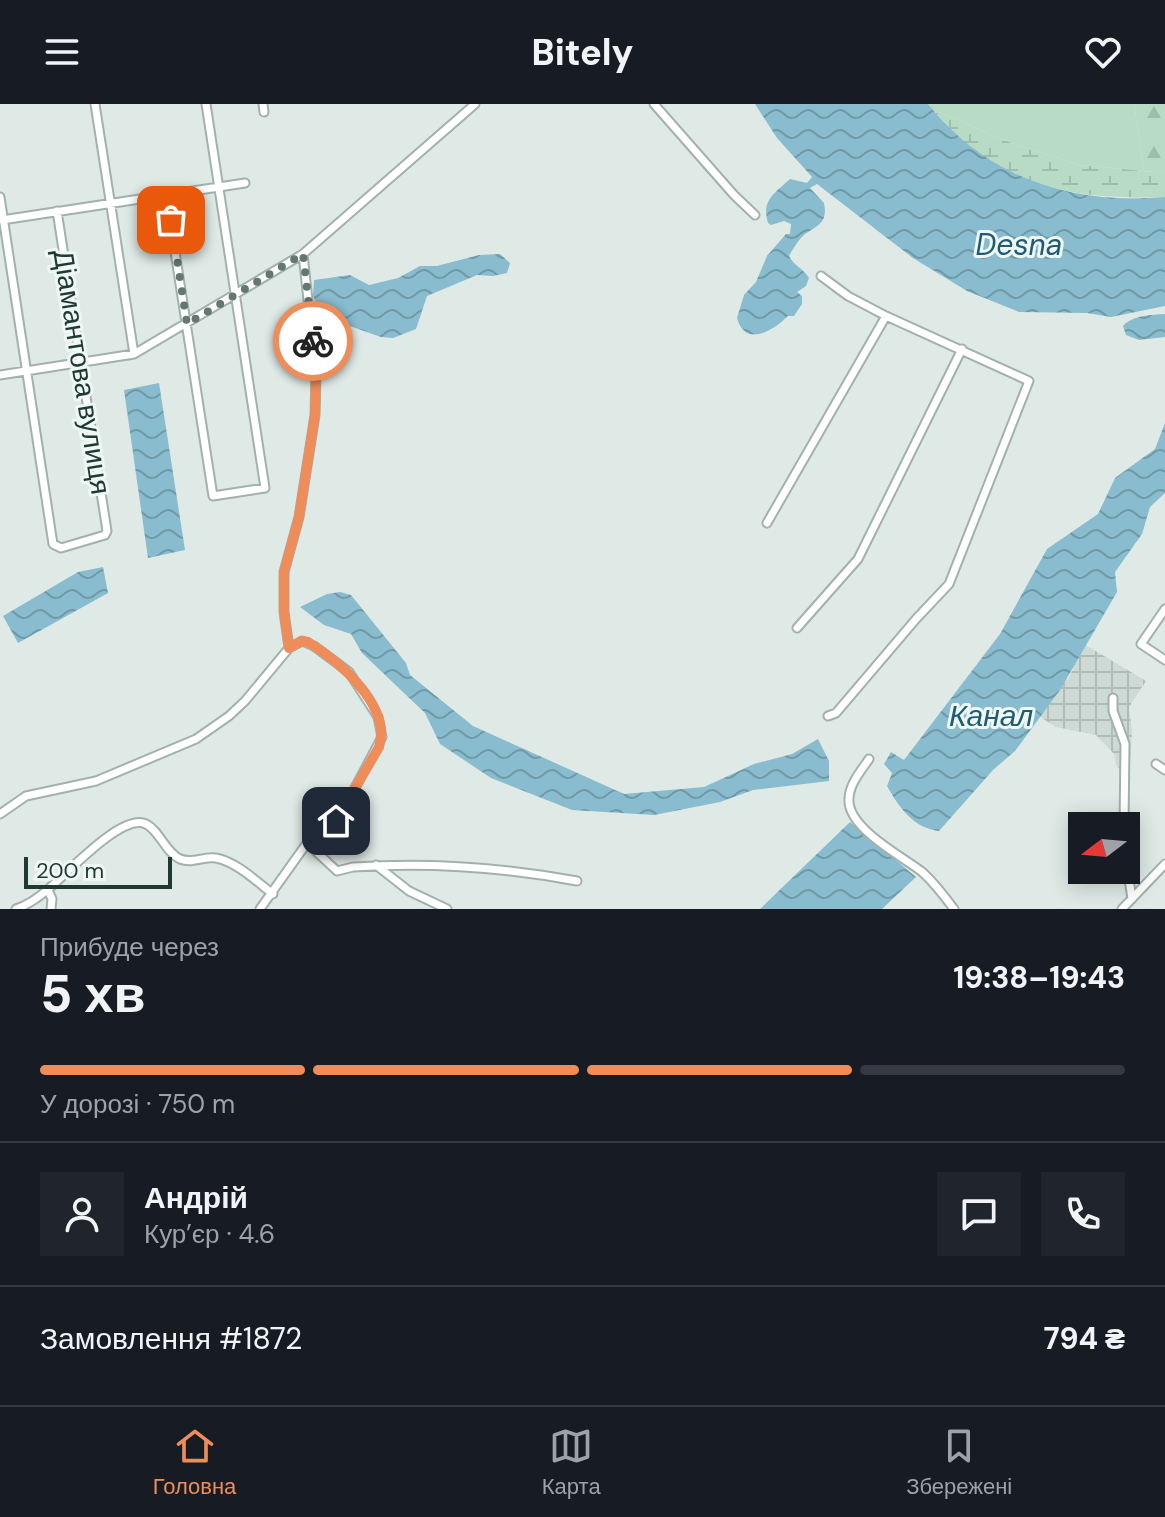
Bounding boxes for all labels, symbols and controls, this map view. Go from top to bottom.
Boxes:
text: Bitely [532,29,633,76]
icon: menu [40,30,84,74]
icon: heart [1081,30,1125,74]
pin [137,186,205,254]
icon: bag [149,198,193,242]
water label: Desna [976,225,1062,264]
street label: Діамантова вулиця [44,247,120,497]
courier [273,301,353,381]
icon: bike [291,319,335,363]
water label: Канал [949,696,1033,735]
pin [302,787,370,855]
icon: home [314,799,358,843]
north arrow [1068,812,1140,884]
map controls [1068,812,1140,884]
scale bar [24,853,172,889]
text: 200 m [36,856,104,885]
text: Прибуде через [40,930,219,964]
text: 19:38–19:43 [953,958,1125,997]
text: 5 хв [40,960,145,1028]
text: У дорозі · 750 m [40,1087,235,1121]
button: person [40,1172,124,1256]
button: chat [937,1172,1021,1256]
button: phone [1041,1172,1125,1256]
text: Андрій [144,1178,248,1217]
text: Кур’єр · 4.6 [144,1217,275,1251]
text: Замовлення #1872 [40,1319,302,1358]
text: 794 ₴ [1044,1319,1125,1358]
tab: Головна [153,1424,236,1501]
tab: Карта [542,1424,601,1501]
tab: Збережені [906,1424,1012,1501]

